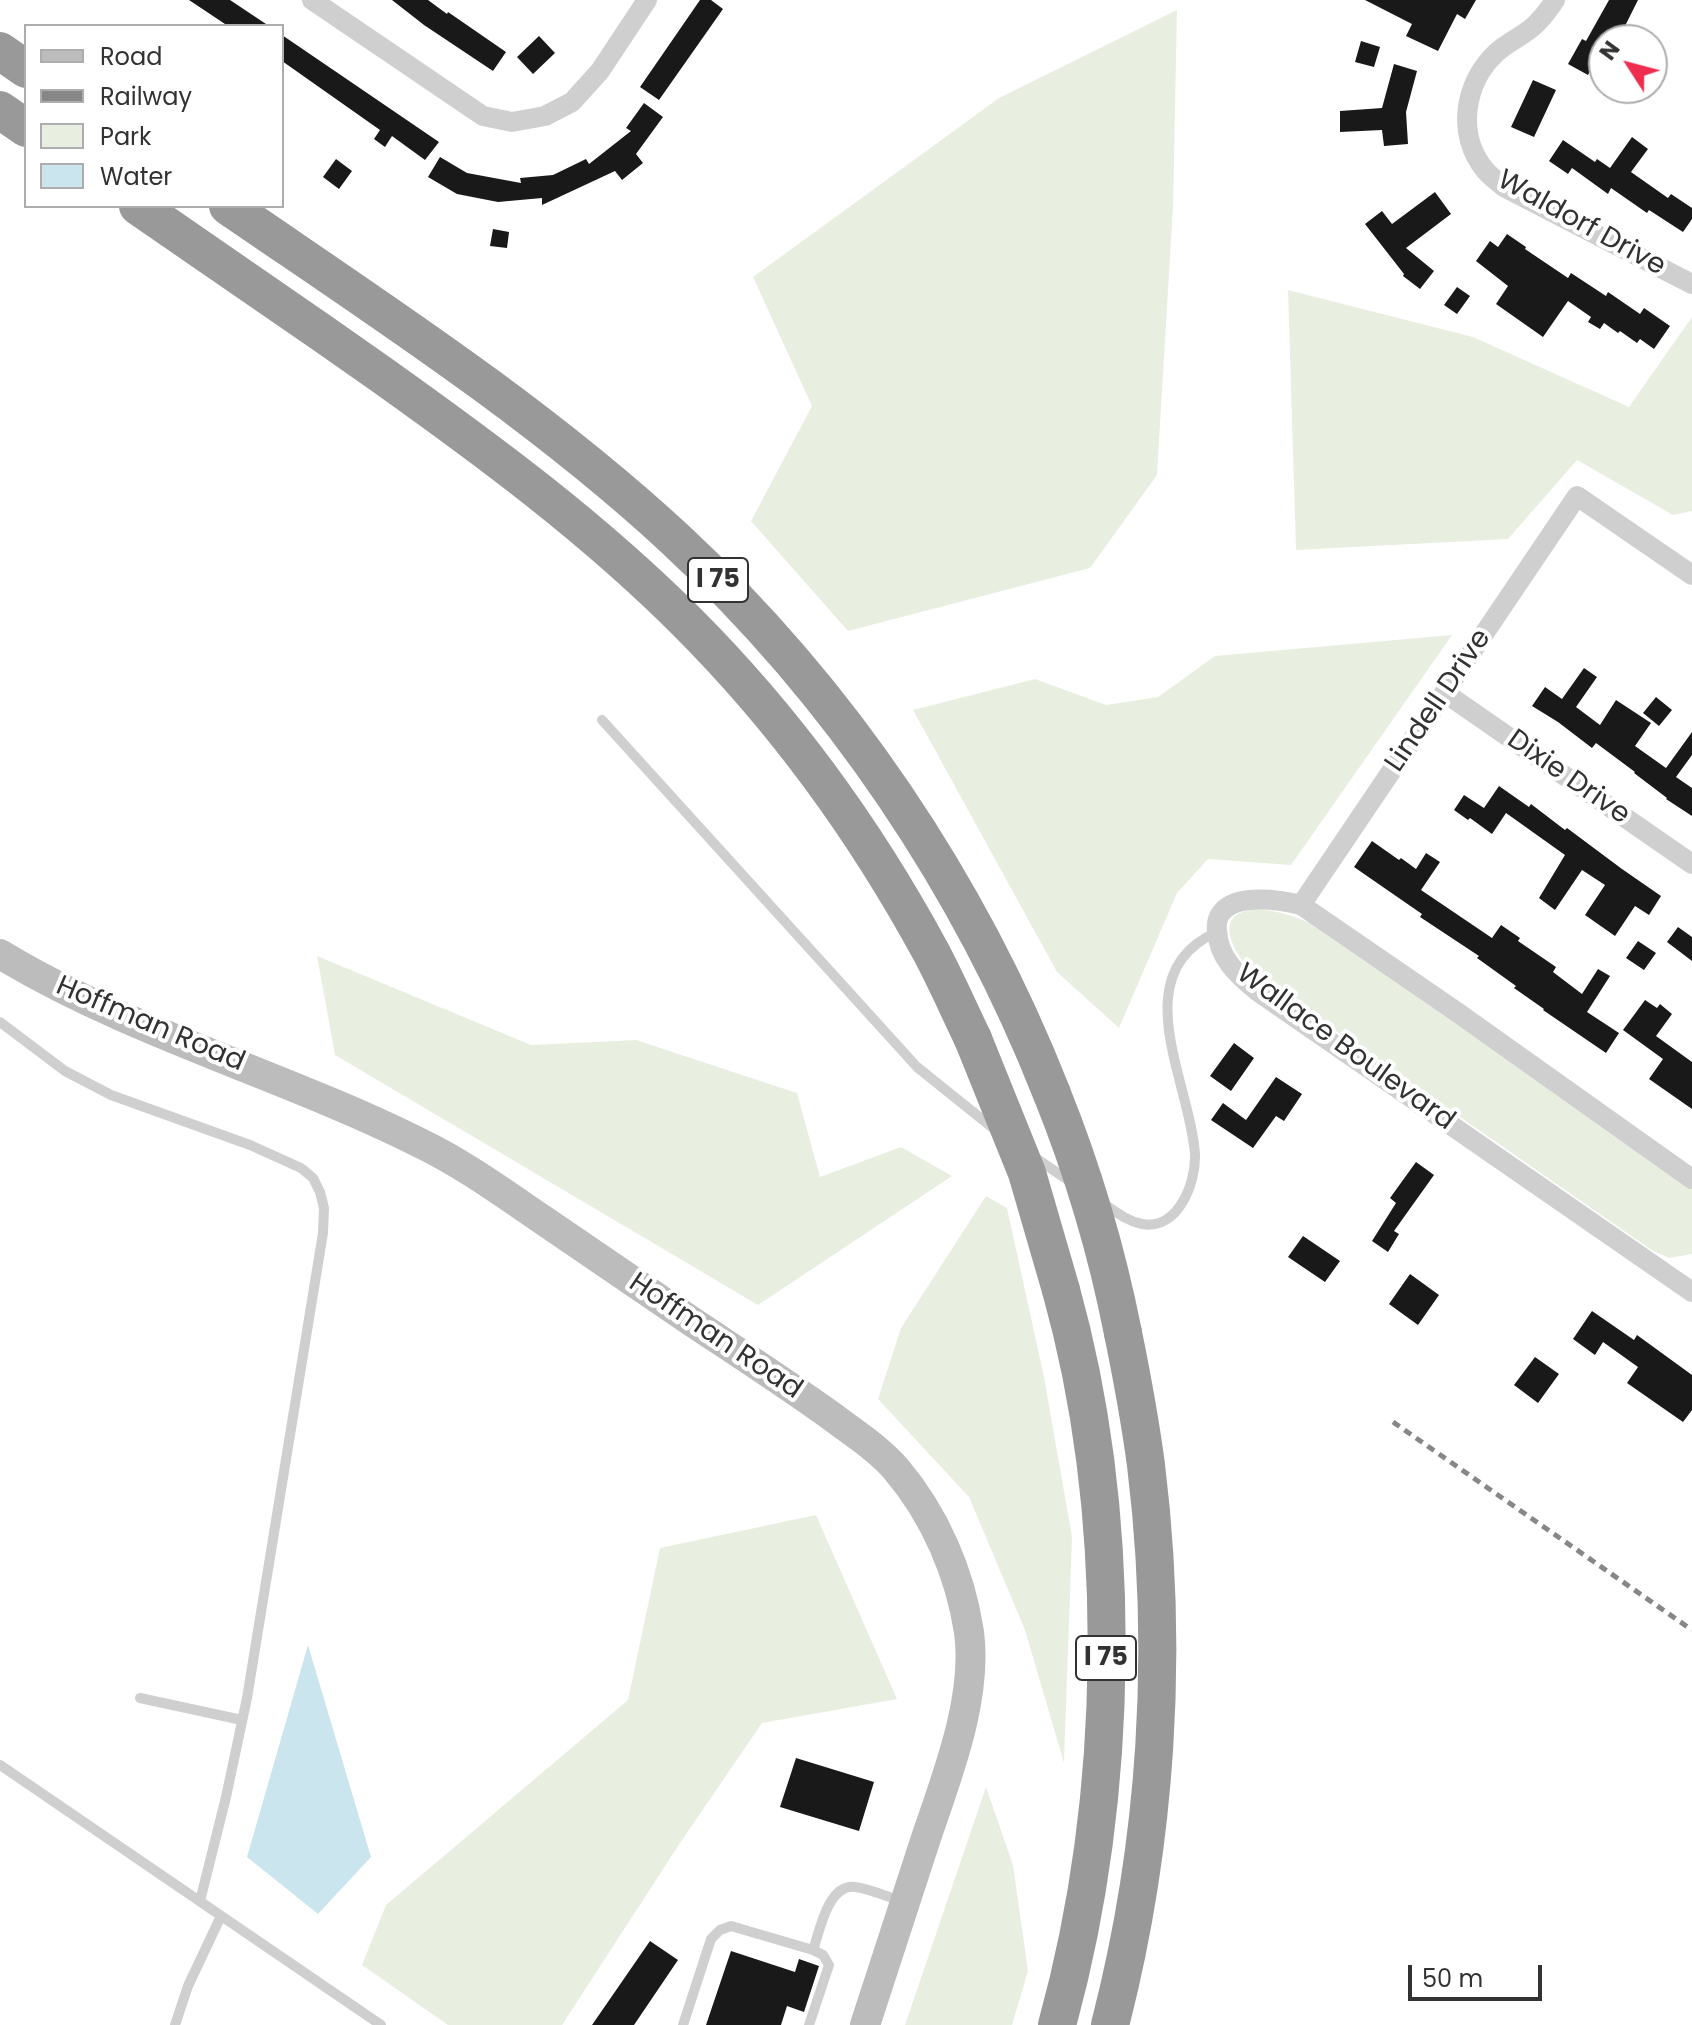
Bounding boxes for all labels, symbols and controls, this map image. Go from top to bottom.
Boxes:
legend [24,24,284,208]
north arrow [1588,24,1668,104]
text: N [1592,35,1627,67]
text: Road [100,40,162,73]
text: Railway [100,80,192,113]
text: Park [100,120,151,153]
text: Water [100,160,172,193]
street label: Waldorf Drive [1491,164,1671,284]
road number: I 75 [688,558,748,602]
street label: Lindell Drive [1379,623,1499,779]
street label: Dixie Drive [1500,724,1636,832]
street label: Wallace Boulevard [1229,957,1461,1139]
street label: Hoffman Road [51,970,249,1080]
street label: Hoffman Road [622,1267,808,1407]
road number: I 75 [1076,1636,1136,1680]
scale bar [1412,1949,1546,1999]
text: 50 m [1422,1962,1483,1995]

